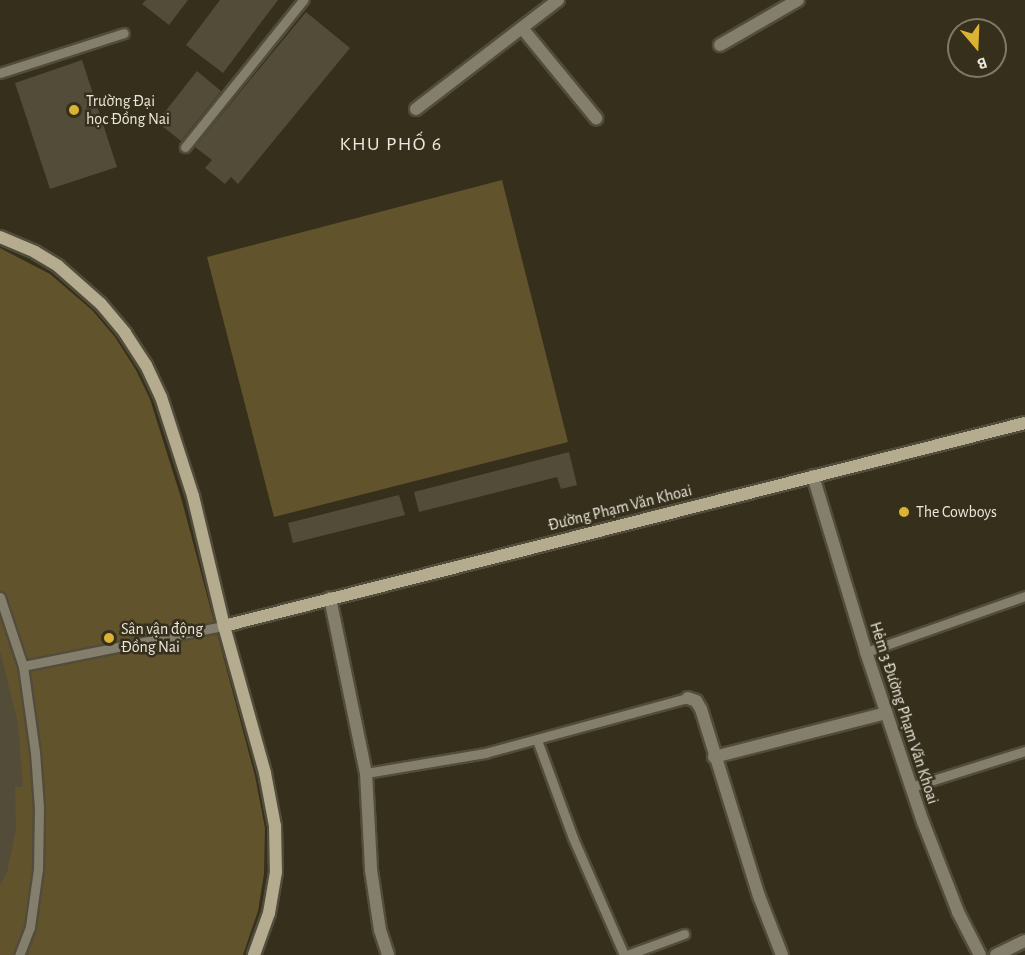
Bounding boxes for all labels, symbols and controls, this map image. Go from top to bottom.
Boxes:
north arrow [947,18,1007,78]
text: B [975,54,989,72]
place label: Trường Đại học Đồng Nai [86,91,170,129]
marker: Trường Đại học Đồng Nai [67,103,81,117]
district label: KHU PHỐ 6 [339,132,443,156]
street label: Đường Phạm Văn Khoai [546,481,694,535]
place label: The Cowboys [916,502,997,522]
marker: The Cowboys [897,505,911,519]
place label: Sân vận động Đồng Nai [121,619,203,657]
street label: Hẻm 3 Đường Phạm Văn Khoai [865,620,943,806]
marker: Sân vận động Đồng Nai [102,631,116,645]

